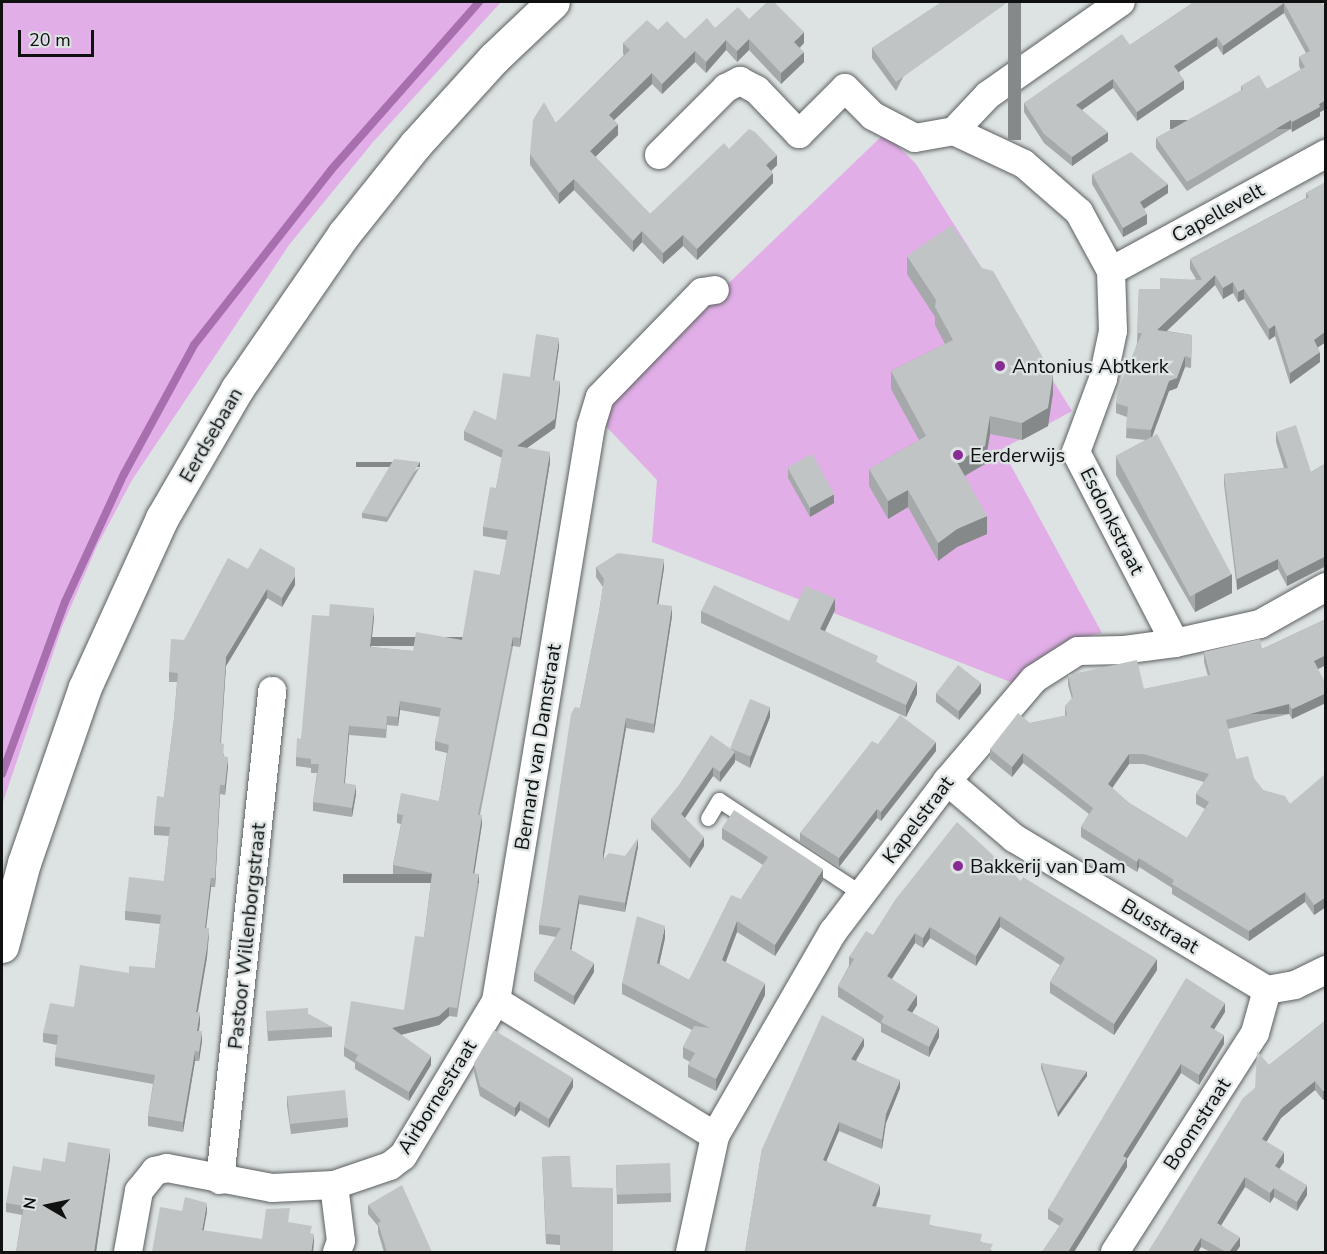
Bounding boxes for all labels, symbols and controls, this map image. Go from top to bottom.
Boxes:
scale bar [21,18,98,56]
text: 20 m [29,28,71,52]
street label: Capellevelt [1168,178,1268,248]
place label: Antonius Abtkerk [1012,354,1169,378]
marker: Antonius Abtkerk [993,359,1007,373]
street label: Eerdsebaan [174,383,248,487]
place label: Eerderwijs [970,443,1065,467]
marker: Eerderwijs [951,448,965,462]
street label: Esdonkstraat [1075,463,1149,579]
street label: Bernard van Damstraat [510,642,566,852]
street label: Kapelstraat [877,772,959,868]
street label: Pastoor Willenborgstraat [223,822,271,1050]
place label: Bakkerij van Dam [970,854,1126,878]
marker: Bakkerij van Dam [951,859,965,873]
street label: Busstraat [1117,894,1203,958]
street label: Airbornestraat [392,1035,482,1159]
street label: Boomstraat [1158,1074,1236,1174]
north arrow [18,1176,78,1236]
text: N [18,1196,42,1211]

